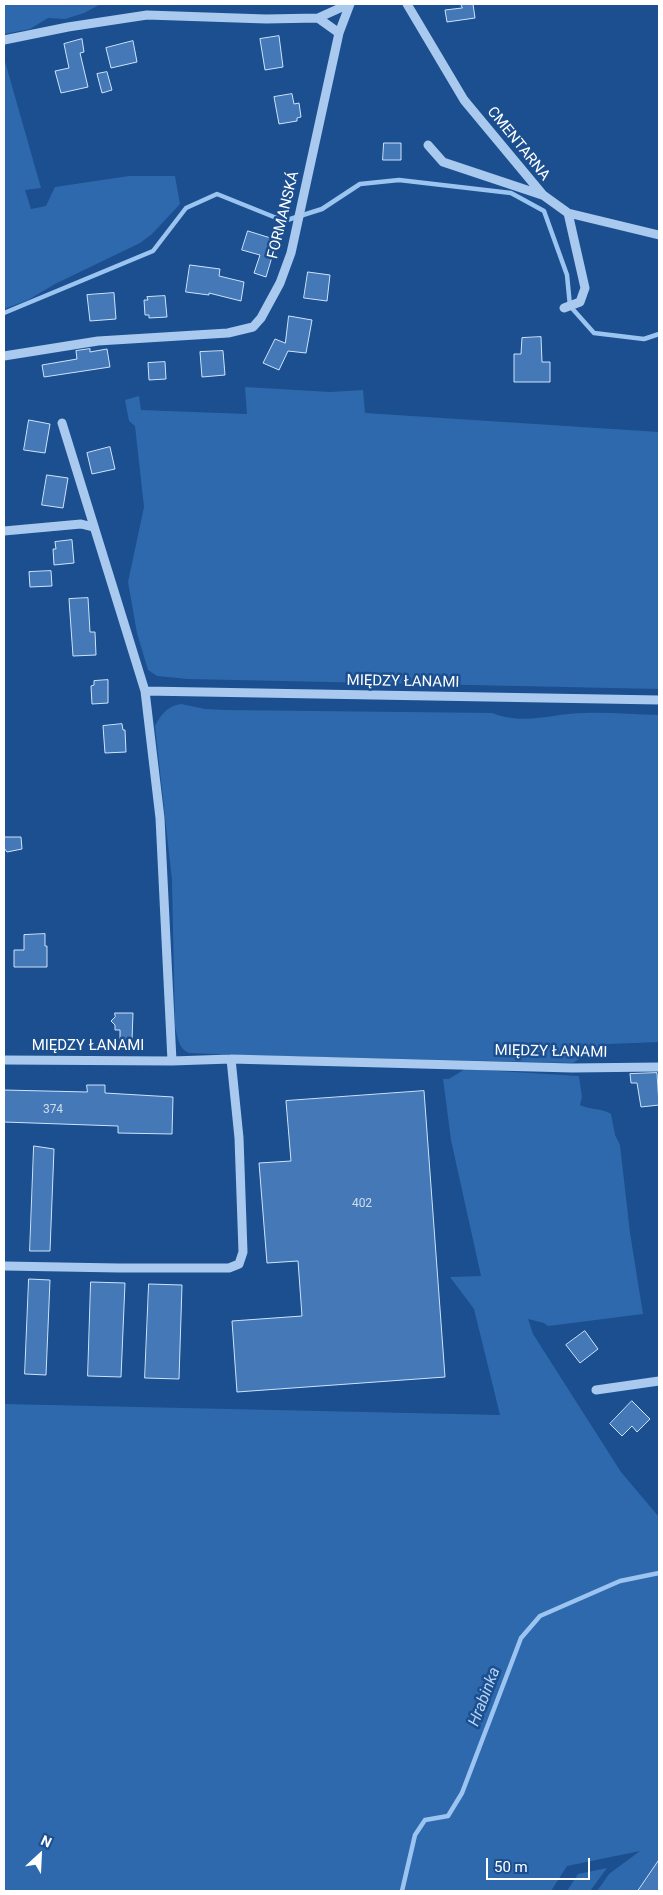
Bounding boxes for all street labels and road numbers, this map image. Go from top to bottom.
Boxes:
street label: CMENTARNA [483,103,553,185]
street label: FORMANSKÁ [264,169,304,261]
street label: MIĘDZY ŁANAMI [346,672,460,692]
street label: MIĘDZY ŁANAMI [32,1037,144,1055]
street label: MIĘDZY ŁANAMI [494,1042,608,1062]

